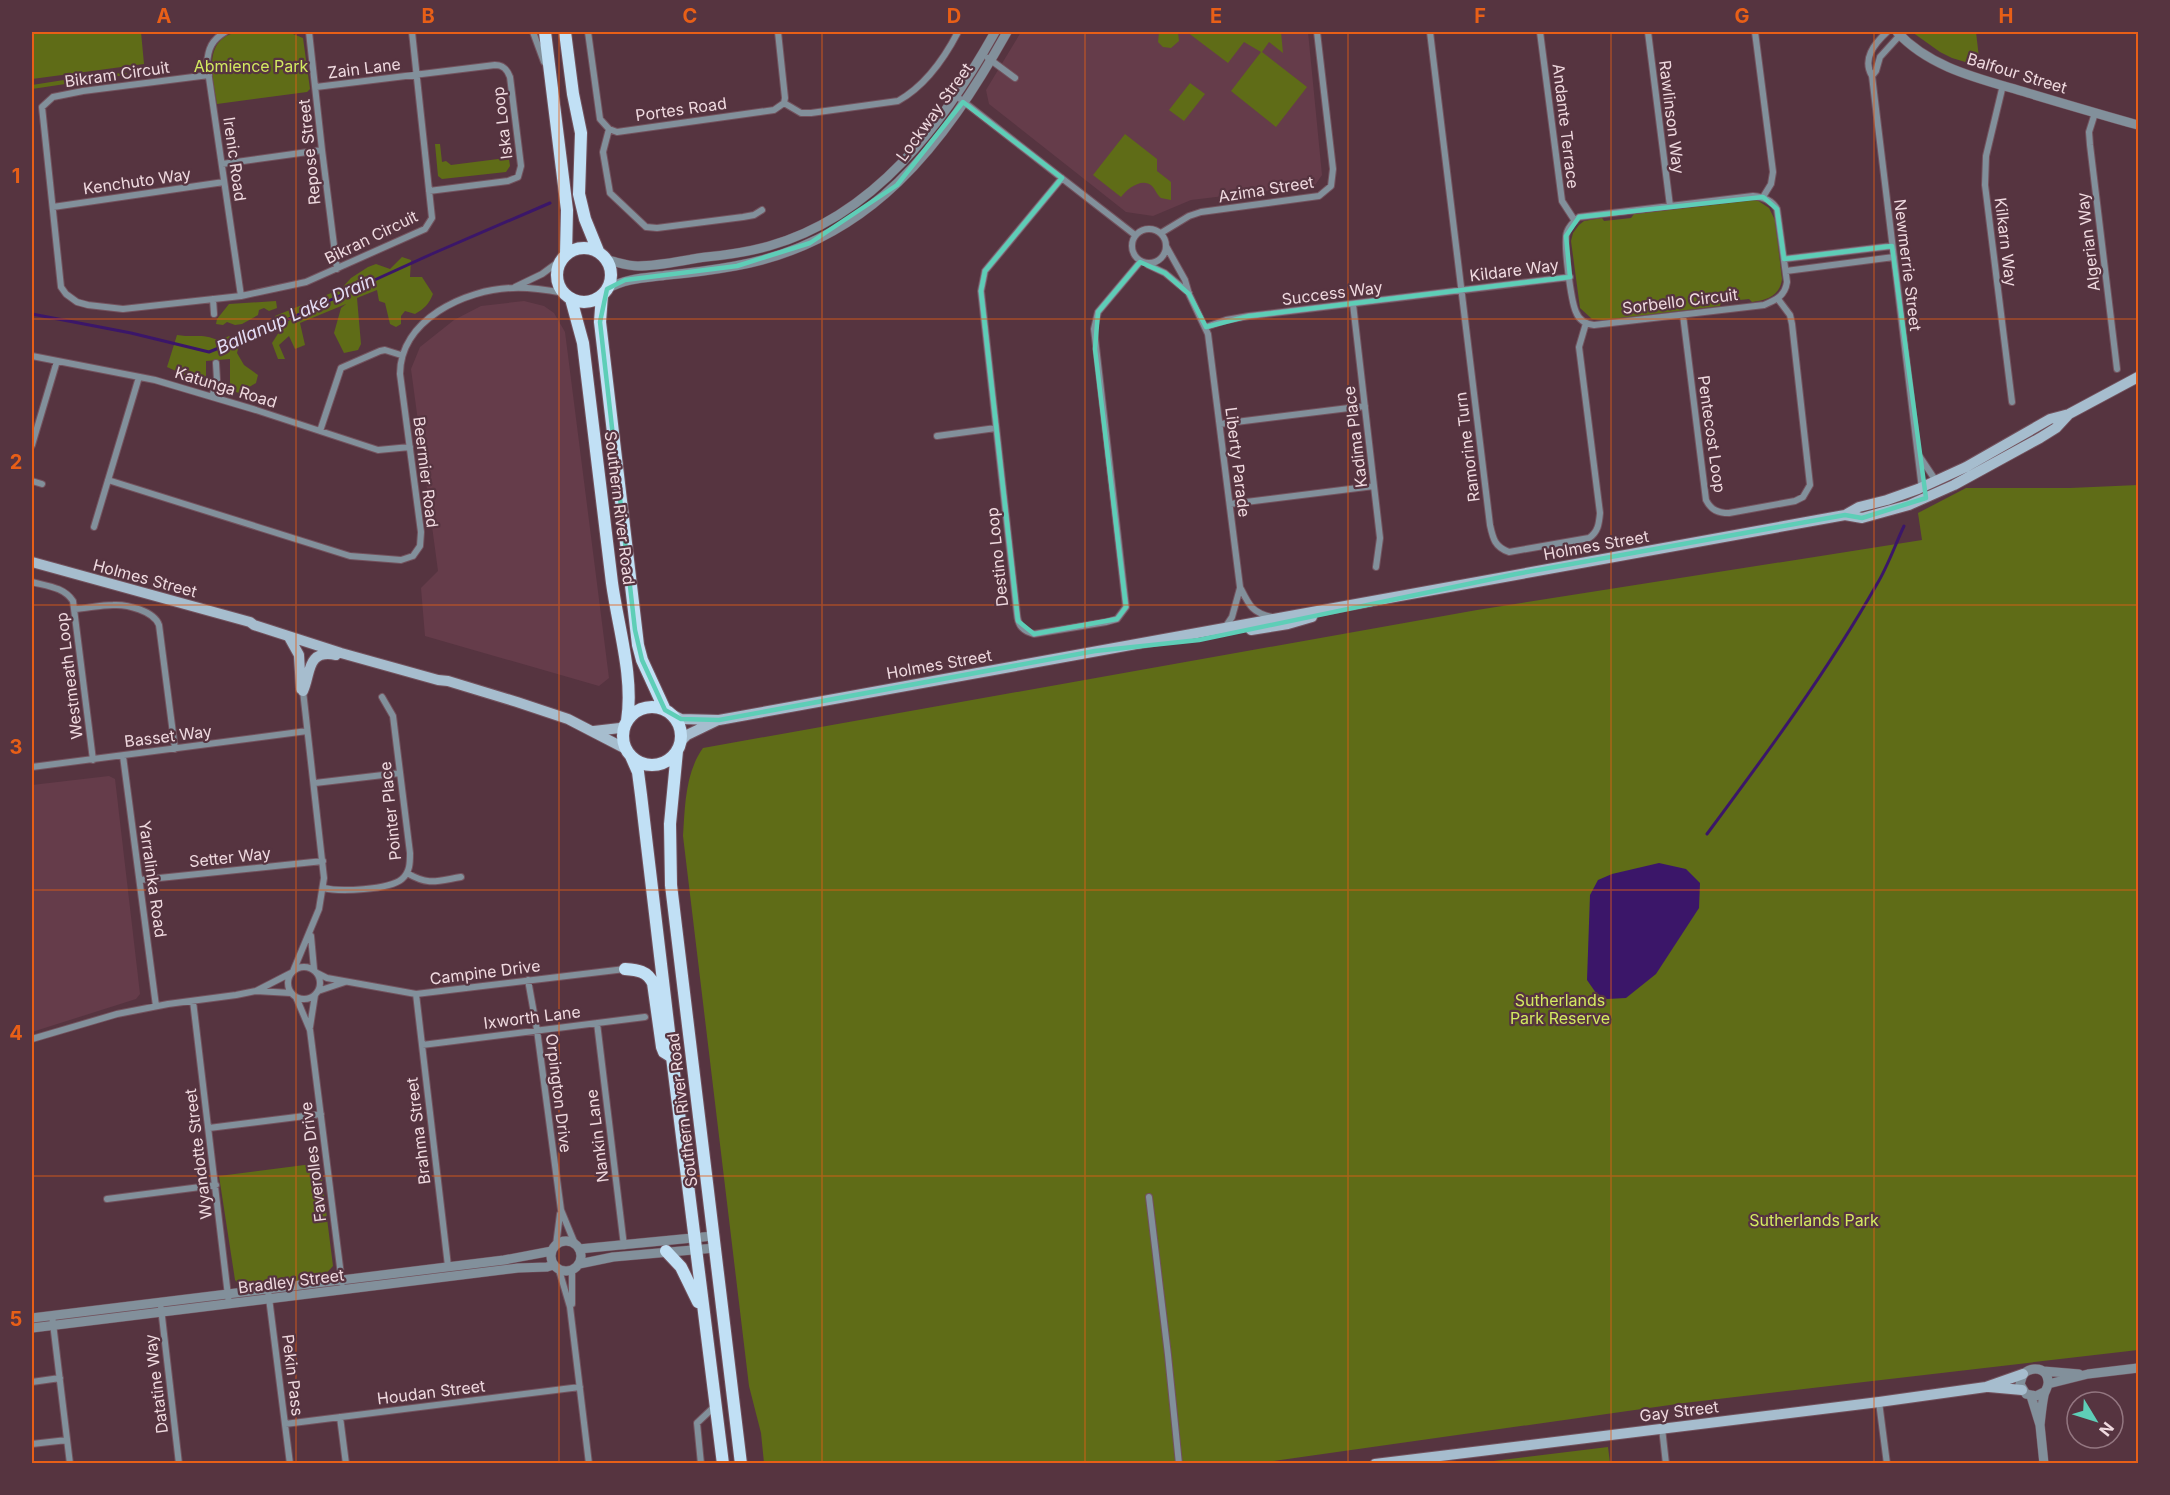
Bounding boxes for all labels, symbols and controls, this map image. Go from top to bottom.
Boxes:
text: A [157,4,172,28]
text: B [421,4,435,28]
text: C [683,4,697,28]
text: D [947,4,961,28]
text: E [1210,4,1222,28]
text: F [1474,4,1486,28]
text: G [1734,4,1750,28]
text: H [1999,4,2013,28]
street label: Balfour Street [1965,48,2069,98]
street label: Zain Lane [326,54,402,82]
park label: Abmience Park [194,56,309,76]
street label: Bikram Circuit [63,57,171,91]
street label: Lockway Street [892,59,976,165]
street label: Rawlinson Way [1655,59,1689,175]
street label: Andante Terrace [1548,62,1584,190]
street label: Iska Loop [488,86,516,160]
street label: Portes Road [634,93,728,125]
street label: Repose Street [294,98,324,206]
street label: Irenic Road [219,116,251,202]
text: 1 [12,164,20,188]
street label: Kenchuto Way [82,164,192,198]
street label: Azima Street [1217,172,1315,206]
street label: Algerian Way [2072,191,2104,293]
street label: Kilkarn Way [1991,196,2021,288]
street label: Newmerrie Street [1890,198,1926,332]
street label: Bikran Circuit [321,206,421,268]
street label: Kildare Way [1468,255,1560,285]
water label: Ballanup Lake Drain [213,269,378,358]
street label: Success Way [1280,277,1384,309]
street label: Sorbello Circuit [1621,284,1739,318]
street label: Katunga Road [172,362,280,412]
street label: Pentecost Loop [1694,374,1730,494]
street label: Kadima Place [1339,385,1371,489]
street label: Ramorine Turn [1450,391,1484,503]
street label: Liberty Parade [1221,406,1255,518]
street label: Beermier Road [409,415,443,529]
street label: Southern River Road [601,430,639,586]
text: 2 [10,450,22,474]
street label: Destino Loop [982,506,1012,608]
street label: Holmes Street [1542,526,1650,564]
street label: Holmes Street [91,555,199,601]
street label: Westmeath Loop [51,611,87,741]
street label: Holmes Street [885,645,993,683]
street label: Basset Way [123,721,213,751]
text: 3 [10,735,22,759]
street label: Pointer Place [375,760,405,862]
street label: Yarralinka Road [135,819,171,939]
street label: Setter Way [188,843,272,871]
street label: Campine Drive [429,955,541,989]
park label: Sutherlands Park Reserve [1510,990,1610,1028]
street label: Ixworth Lane [482,1001,582,1033]
text: 4 [9,1021,23,1045]
street label: Orpington Drive [542,1032,576,1154]
street label: Southern River Road [663,1032,701,1188]
street label: Brahma Street [402,1076,434,1186]
street label: Wyandotte Street [180,1088,216,1220]
street label: Nankin Lane [581,1088,613,1184]
street label: Faverolles Drive [296,1101,330,1223]
park label: Sutherlands Park [1749,1210,1879,1230]
street label: Bradley Street [237,1265,345,1297]
text: 5 [10,1307,22,1331]
street label: Datatine Way [140,1333,172,1435]
street label: Pekin Pass [278,1333,308,1417]
street label: Houdan Street [376,1375,486,1409]
north arrow [2065,1390,2125,1450]
street label: Gay Street [1638,1396,1720,1426]
text: N [2095,1418,2118,1440]

